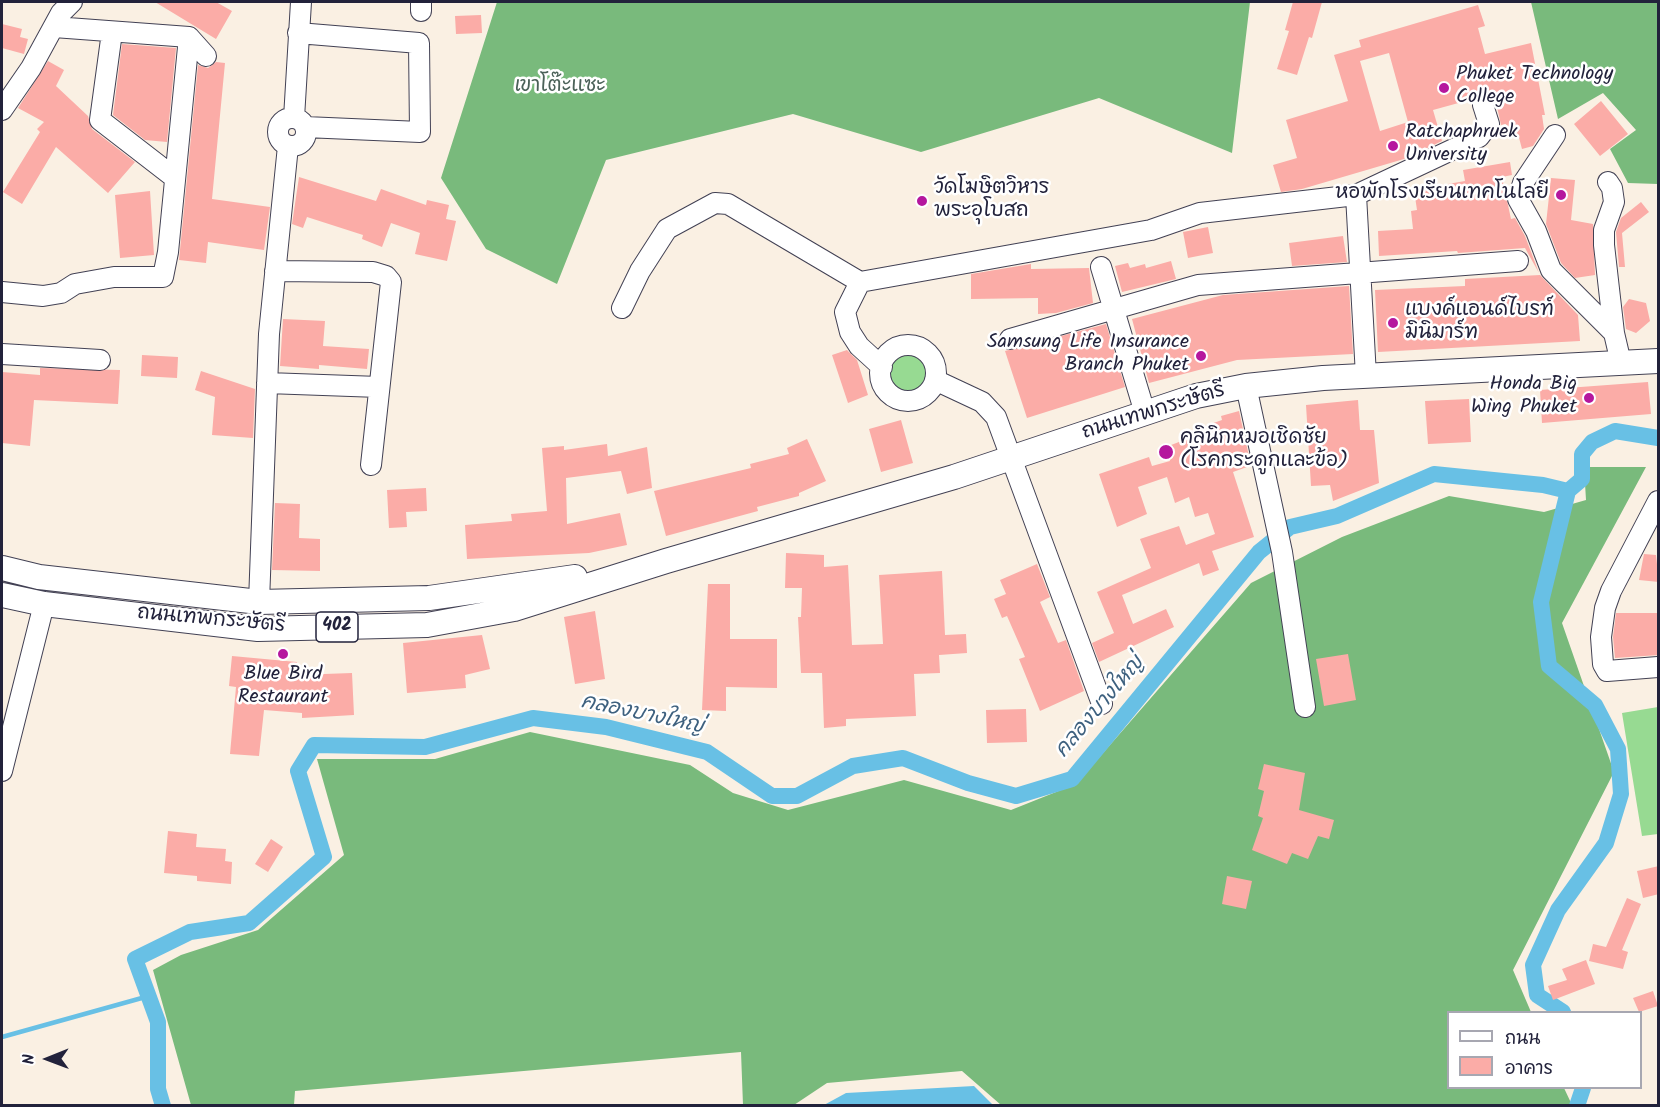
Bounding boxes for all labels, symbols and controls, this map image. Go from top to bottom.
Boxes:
place label: Phuket Technology College [1456,64,1613,111]
park label: เขาโต๊ะแซะ [514,76,606,100]
marker: Phuket Technology College [1437,81,1451,95]
place label: Ratchaphruek University [1405,122,1518,169]
marker: Ratchaphruek University [1386,139,1400,153]
place label: วัดโฆษิตวิหาร พระอุโบสถ [934,178,1050,225]
place label: หอพักโรงเรียนเทคโนโลยี [1335,183,1549,207]
marker: หอพักโรงเรียนเทคโนโลยี [1554,188,1568,202]
marker: วัดโฆษิตวิหาร พระอุโบสถ [915,194,929,208]
place label: แบงค์แอนด์ไบรท์ มินิมาร์ท [1405,300,1554,347]
marker: แบงค์แอนด์ไบรท์ มินิมาร์ท [1386,316,1400,330]
place label: Samsung Life Insurance Branch Phuket [987,332,1189,379]
marker: Samsung Life Insurance Branch Phuket [1194,349,1208,363]
place label: Honda Big Wing Phuket [1471,374,1577,421]
street label: ถนนเทพกระษัตรี [1080,380,1228,446]
marker: Honda Big Wing Phuket [1582,391,1596,405]
place label: คลินิกหมอเชิดชัย (โรคกระดูกและข้อ) [1180,428,1348,475]
marker: คลินิกหมอเชิดชัย (โรคกระดูกและข้อ) [1157,443,1175,461]
street label: ถนนเทพกระษัตรี [136,603,286,639]
road number: 402 [316,612,358,642]
marker: Blue Bird Restaurant [276,647,290,661]
water label: คลองบางใหญ่ [1051,652,1151,764]
place label: Blue Bird Restaurant [238,664,328,711]
water label: คลองบางใหญ่ [578,691,706,741]
legend [1447,1011,1642,1089]
text: ถนน [1505,1025,1540,1054]
north arrow [18,1029,78,1089]
text: N [17,1054,42,1065]
text: อาคาร [1505,1055,1553,1084]

